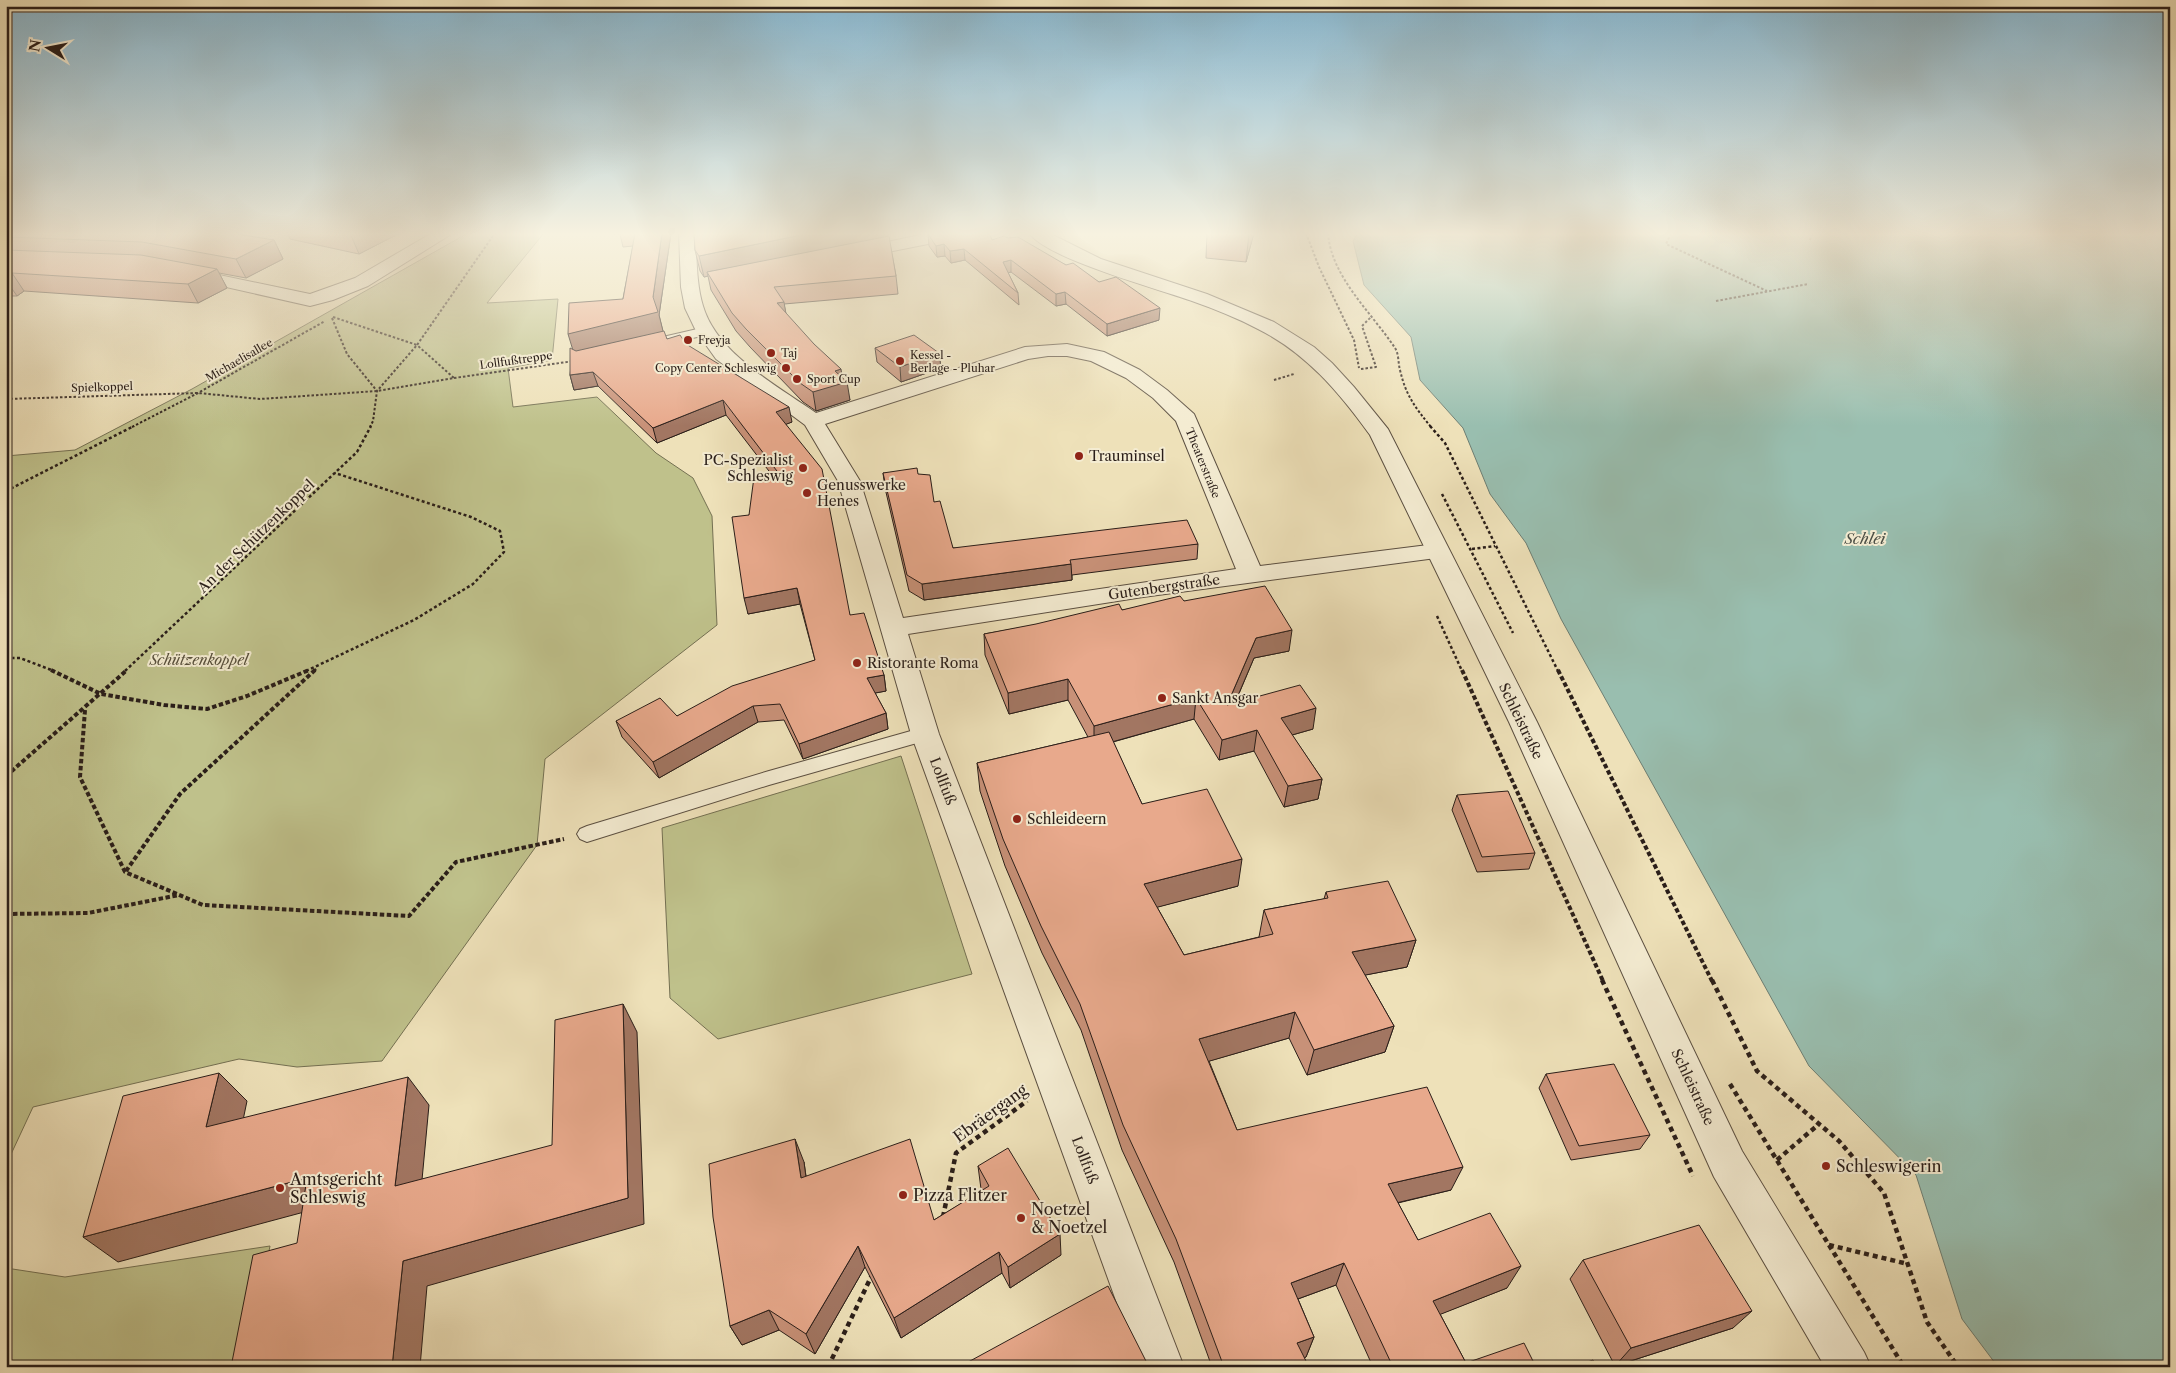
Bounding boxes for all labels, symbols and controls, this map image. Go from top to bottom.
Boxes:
north arrow [22,22,72,72]
text: N [25,38,45,53]
place label: Freyja [698,333,731,347]
marker: Freyja [682,334,694,346]
street label: Michaelisallee [203,335,275,385]
place label: Taj [781,346,797,360]
marker: Taj [765,347,777,359]
street label: Lollfußtreppe [479,348,553,372]
place label: Kessel - Berlage - Pluhar [910,348,995,375]
marker: Kessel - Berlage - Pluhar [894,355,906,367]
place label: Copy Center Schleswig [655,361,776,375]
marker: Copy Center Schleswig [780,362,792,374]
place label: Sport Cup [807,372,861,386]
marker: Sport Cup [791,373,803,385]
street label: Spielkoppel [71,379,134,395]
street label: Theaterstraße [1183,426,1223,500]
place label: Trauminsel [1089,447,1165,465]
marker: Trauminsel [1073,450,1085,462]
place label: PC-Spezialist Schleswig [704,451,794,485]
marker: PC-Spezialist Schleswig [797,462,809,474]
street label: An der Schützenkoppel [193,475,318,597]
place label: Genusswerke Henes [817,476,906,510]
marker: Genusswerke Henes [801,487,813,499]
water label: Schlei [1844,529,1887,548]
street label: Gutenbergstraße [1107,570,1221,604]
park label: Schützenkoppel [149,651,250,669]
place label: Ristorante Roma [867,654,979,672]
marker: Ristorante Roma [851,657,863,669]
street label: Schleistraße [1495,680,1547,762]
place label: Sankt Ansgar [1172,689,1259,707]
marker: Sankt Ansgar [1156,692,1168,704]
street label: Lollfuß [926,755,960,808]
place label: Schleideern [1027,810,1107,828]
marker: Schleideern [1011,813,1023,825]
street label: Schleistraße [1667,1046,1719,1128]
street label: Ebräergang [949,1079,1031,1147]
street label: Lollfuß [1068,1134,1102,1187]
place label: Schleswigerin [1836,1156,1942,1176]
marker: Schleswigerin [1820,1160,1832,1172]
place label: Amtsgericht Schleswig [289,1169,383,1207]
marker: Amtsgericht Schleswig [274,1182,286,1194]
place label: Pizza Flitzer [913,1185,1007,1205]
marker: Pizza Flitzer [897,1189,909,1201]
place label: Noetzel & Noetzel [1031,1199,1108,1237]
marker: Noetzel & Noetzel [1015,1212,1027,1224]

